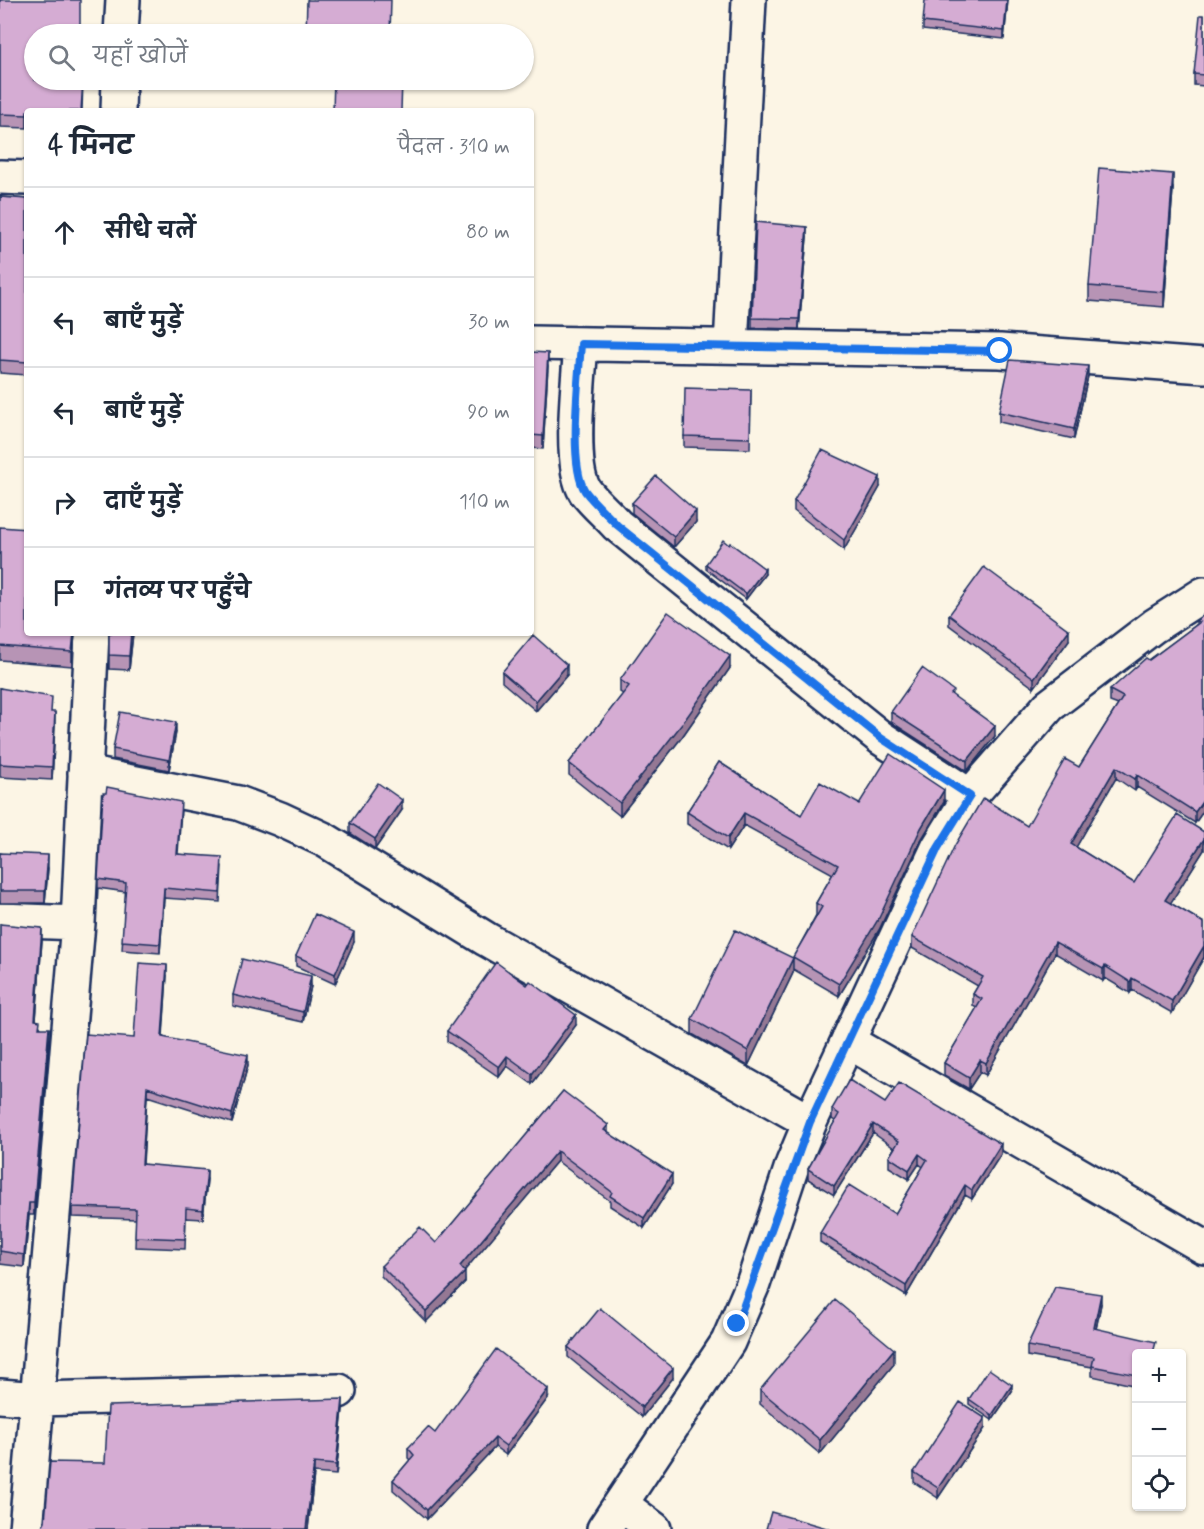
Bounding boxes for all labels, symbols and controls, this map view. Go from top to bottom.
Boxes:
search box [24,24,534,90]
icon: search [45,41,78,74]
text: यहाँ खोजें [93,43,188,71]
text: 4 मिनट [48,130,133,164]
text: पैदल · 310 m [397,134,510,161]
icon: ahead [48,216,81,249]
text: सीधे चलें [105,218,195,246]
text: 80 m [466,219,510,246]
icon: left [48,306,81,339]
text: बाएँ मुड़ें [105,308,183,336]
text: 30 m [468,309,510,336]
route start [986,337,1012,363]
icon: left [48,396,81,429]
text: बाएँ मुड़ें [105,398,183,426]
text: 90 m [467,399,510,426]
icon: right [48,486,81,519]
text: दाएँ मुड़ें [105,488,182,516]
text: 110 m [459,489,510,516]
icon: arrive [48,576,81,609]
text: गंतव्य पर पहुँचे [105,578,251,606]
route end [723,1310,749,1336]
map controls [1132,1349,1186,1511]
button: + [1132,1349,1186,1403]
button: − [1132,1403,1186,1457]
button: locate [1132,1457,1186,1511]

